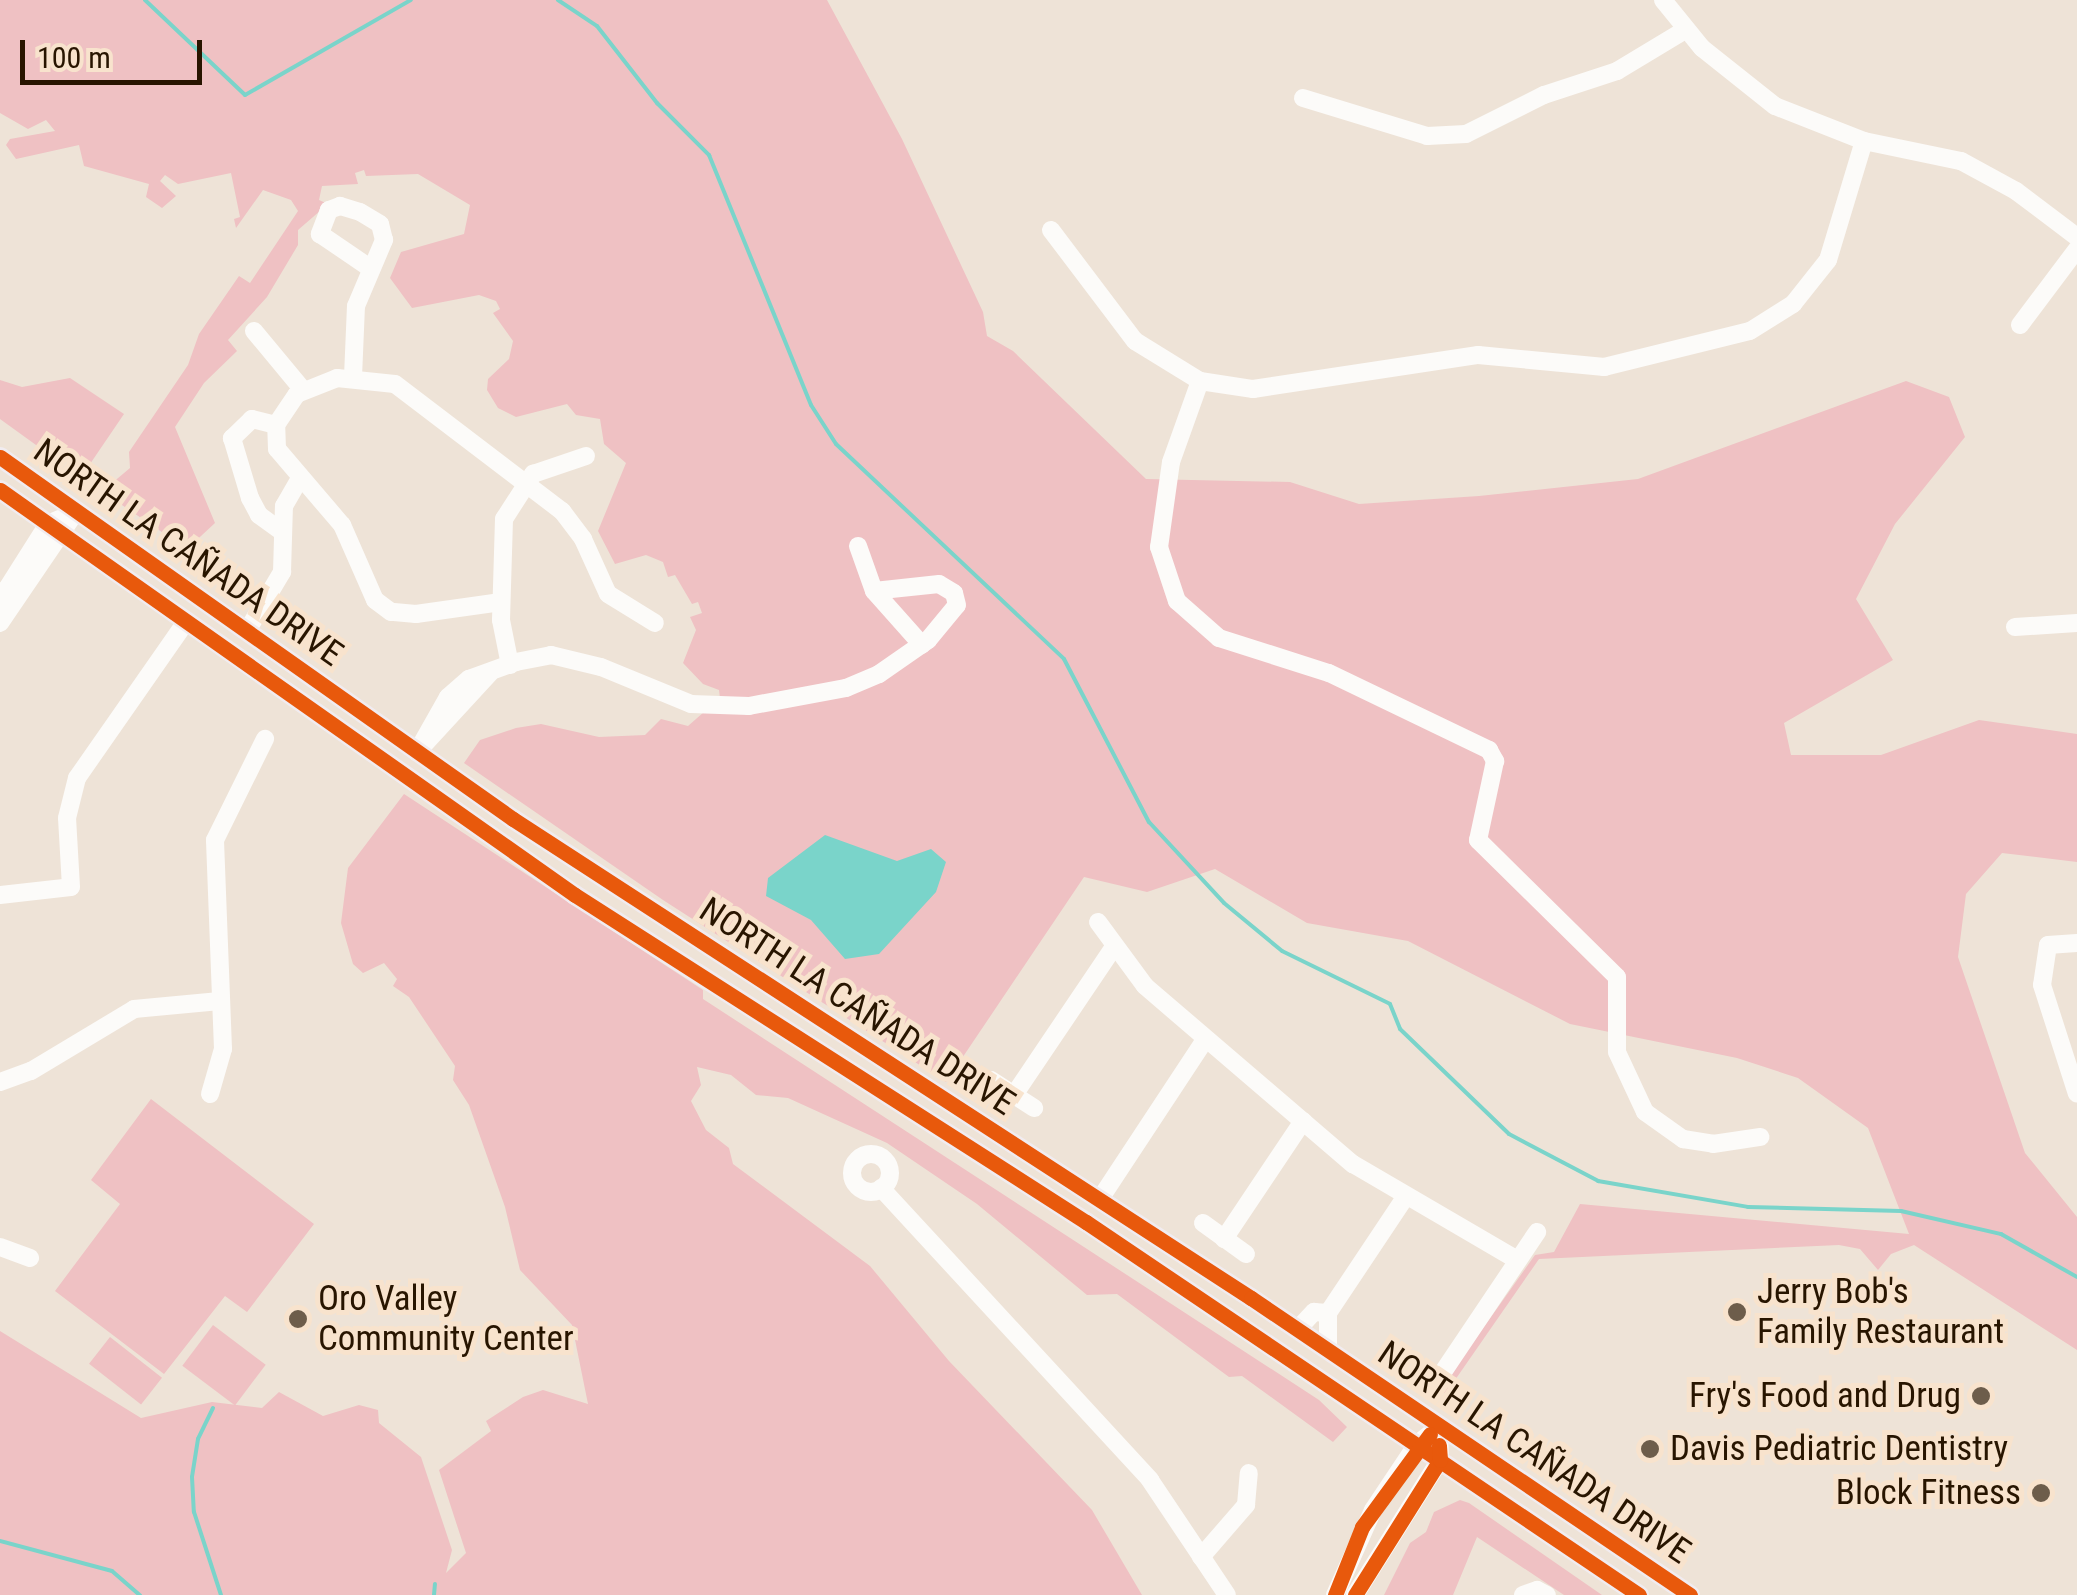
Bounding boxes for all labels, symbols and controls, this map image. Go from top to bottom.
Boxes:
scale bar [25,20,208,82]
text: 100 m [37,40,111,75]
street label: NORTH LA CAÑADA DRIVE [25,430,351,676]
street label: NORTH LA CAÑADA DRIVE [691,889,1023,1125]
place label: Jerry Bob's Family Restaurant [1757,1271,2004,1353]
place label: Oro Valley Community Center [318,1278,574,1360]
marker: Jerry Bob's Family Restaurant [1726,1301,1748,1323]
marker: Oro Valley Community Center [287,1308,309,1330]
street label: NORTH LA CAÑADA DRIVE [1370,1333,1698,1573]
place label: Fry's Food and Drug [1689,1375,1961,1417]
marker: Fry's Food and Drug [1970,1385,1992,1407]
place label: Davis Pediatric Dentistry [1670,1428,2008,1470]
marker: Davis Pediatric Dentistry [1639,1438,1661,1460]
place label: Block Fitness [1836,1472,2021,1514]
marker: Block Fitness [2030,1482,2052,1504]

